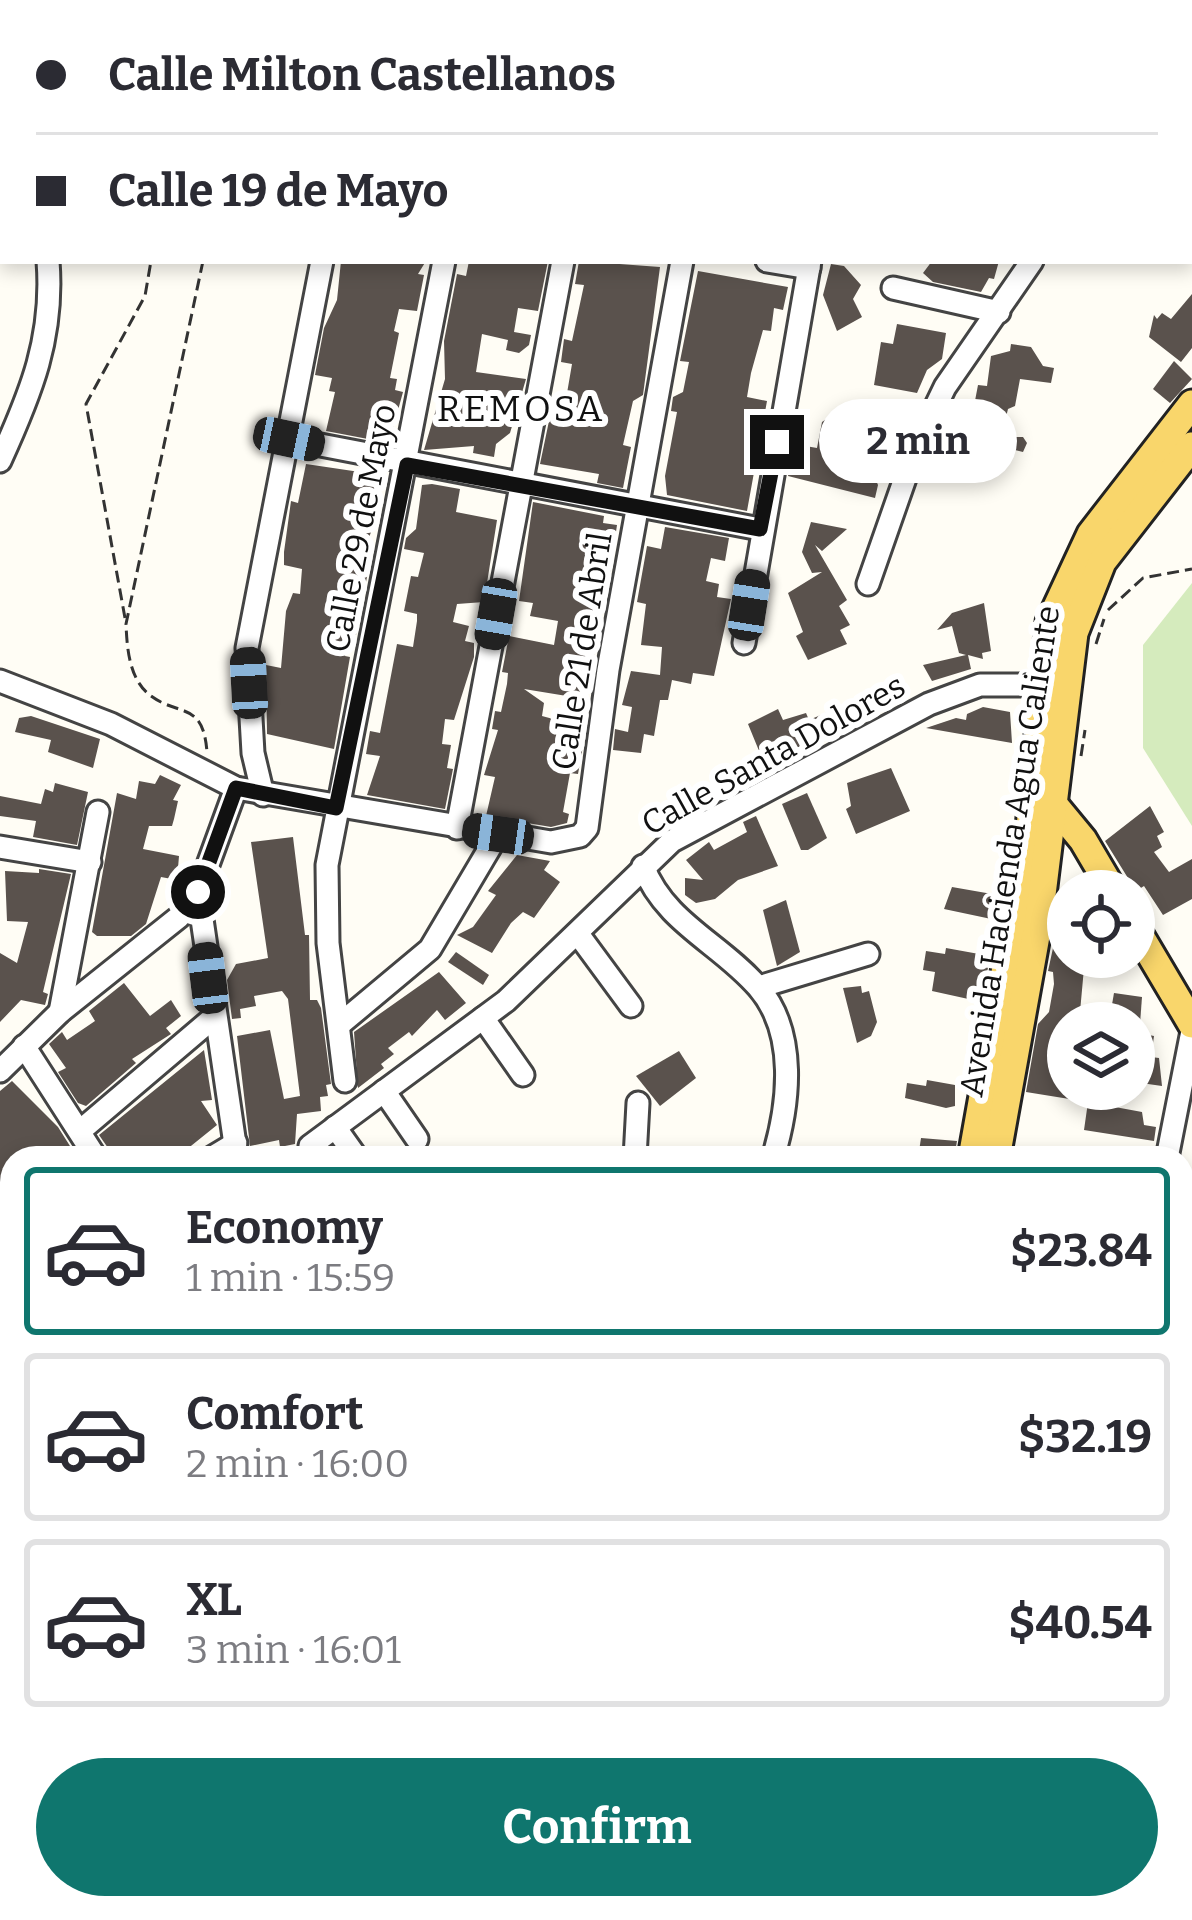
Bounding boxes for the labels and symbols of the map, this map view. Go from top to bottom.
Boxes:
district label: REMOSA [437,387,605,431]
callout: 2 min [819,400,1017,484]
street label: Calle 29 de Mayo [317,401,405,656]
car [250,414,328,464]
route end [750,415,804,469]
street label: Calle 21 de Abril [543,529,621,773]
car [726,567,772,643]
car [472,575,520,653]
street label: Avenida Hacienda Agua Caliente [951,603,1069,1099]
car [229,646,269,720]
street label: Calle Santa Dolores [635,666,912,844]
car [460,811,536,857]
route start [171,865,225,919]
car [186,940,230,1016]

